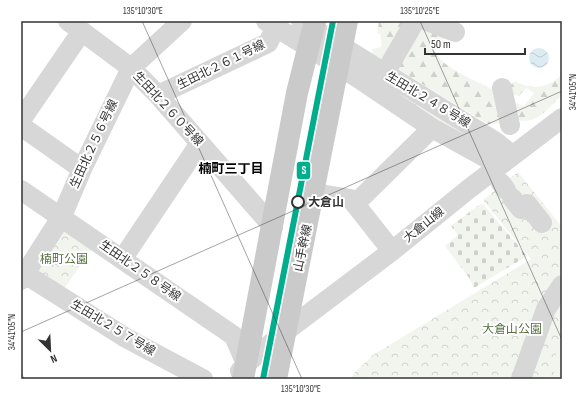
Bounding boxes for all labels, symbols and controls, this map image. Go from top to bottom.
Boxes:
text: 135°10'30"E [123,5,163,17]
text: 135°10'25"E [400,5,440,17]
scale bar [425,30,525,56]
street label: 生田北２６１号線 [175,37,267,93]
text: 50 m [431,37,451,52]
street label: 生田北２６０号線 [130,69,206,149]
street label: 生田北２４８号線 [383,69,473,131]
text: 34°41'05"N [567,74,579,110]
street label: 生田北２５６号線 [67,97,121,191]
district label: 楠町三丁目 [198,161,264,177]
line badge: S [296,161,311,180]
text: S [302,164,307,177]
marker: 大倉山 [291,195,305,209]
place label: 大倉山 [308,195,344,210]
street label: 大倉山線 [401,204,447,246]
street label: 山手幹線 [291,223,315,273]
street label: 生田北２５８号線 [96,237,184,305]
park label: 楠町公園 [40,252,88,267]
street label: 生田北２５７号線 [68,297,158,359]
text: 34°41'05"N [6,314,18,350]
park label: 大倉山公園 [482,322,542,337]
north arrow [30,330,70,370]
text: N [48,352,59,366]
text: 135°10'30"E [281,383,321,395]

